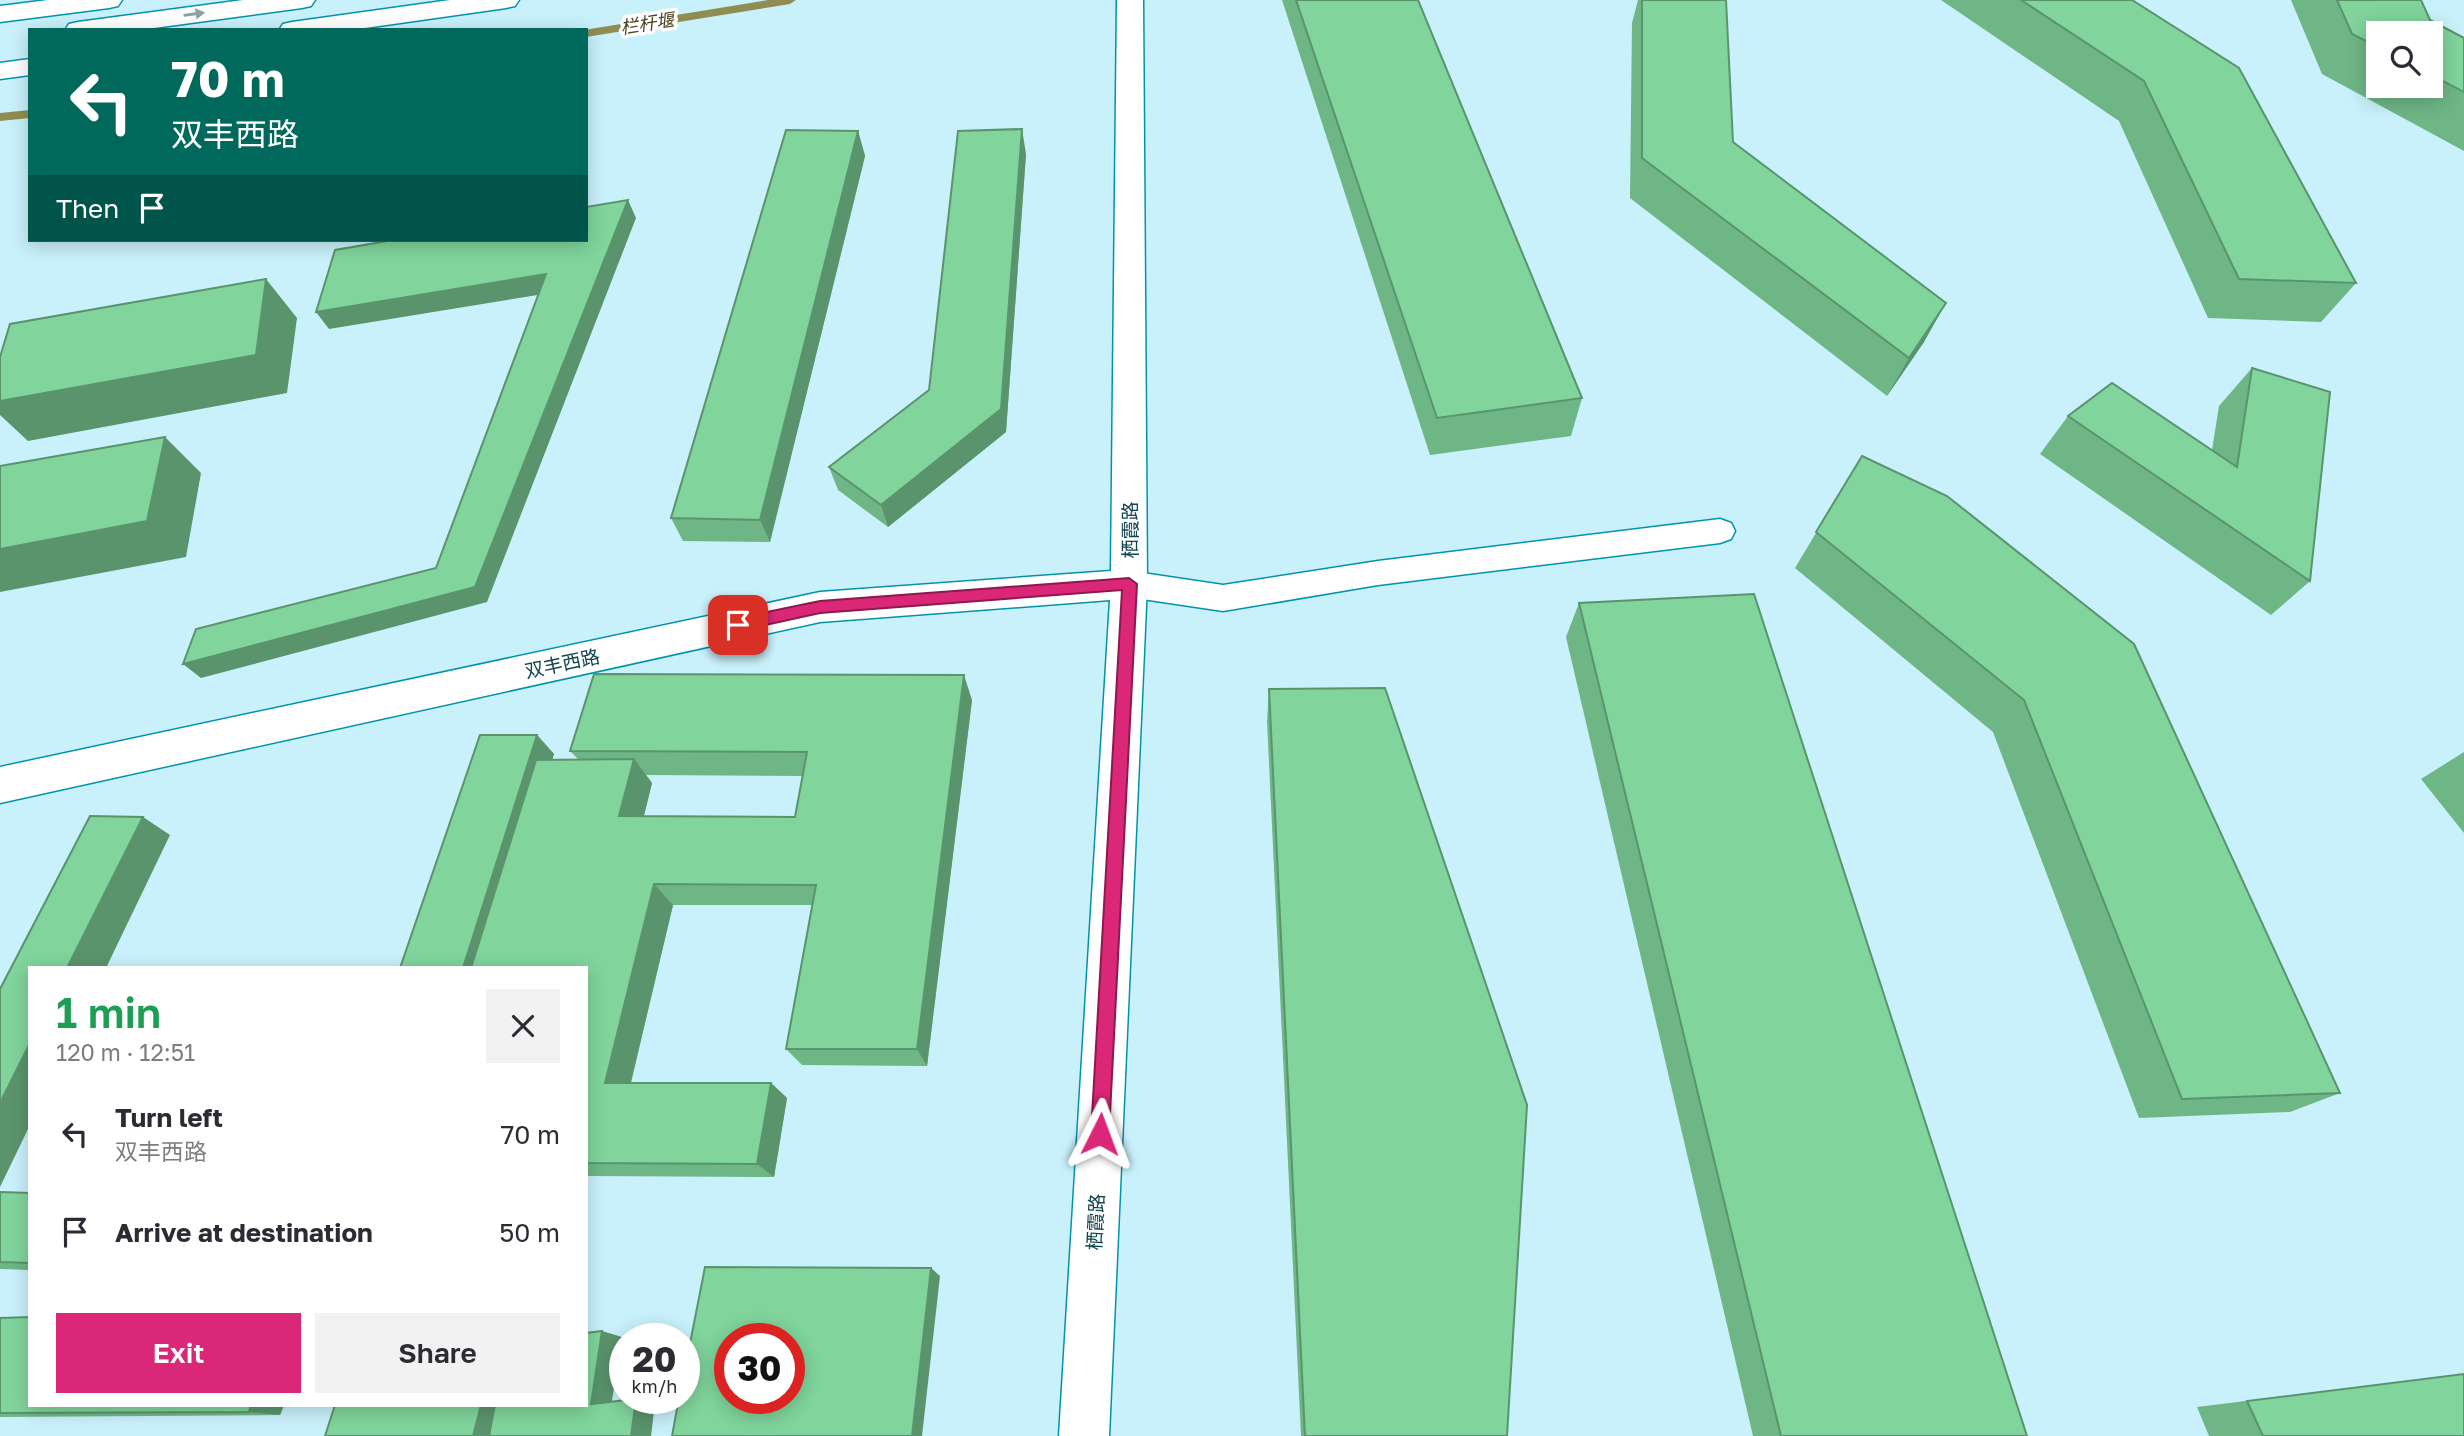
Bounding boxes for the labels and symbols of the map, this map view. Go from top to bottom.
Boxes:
water label: 栏杆堰 [619,7,678,38]
one-way arrow [184,9,206,20]
street label: 栖霞路 [1118,501,1141,559]
pin [708,595,768,655]
street label: 双丰西路 [522,644,602,682]
position arrow [1063,1097,1137,1171]
street label: 栖霞路 [1082,1193,1108,1251]
speed limit sign: 30 [714,1323,805,1414]

